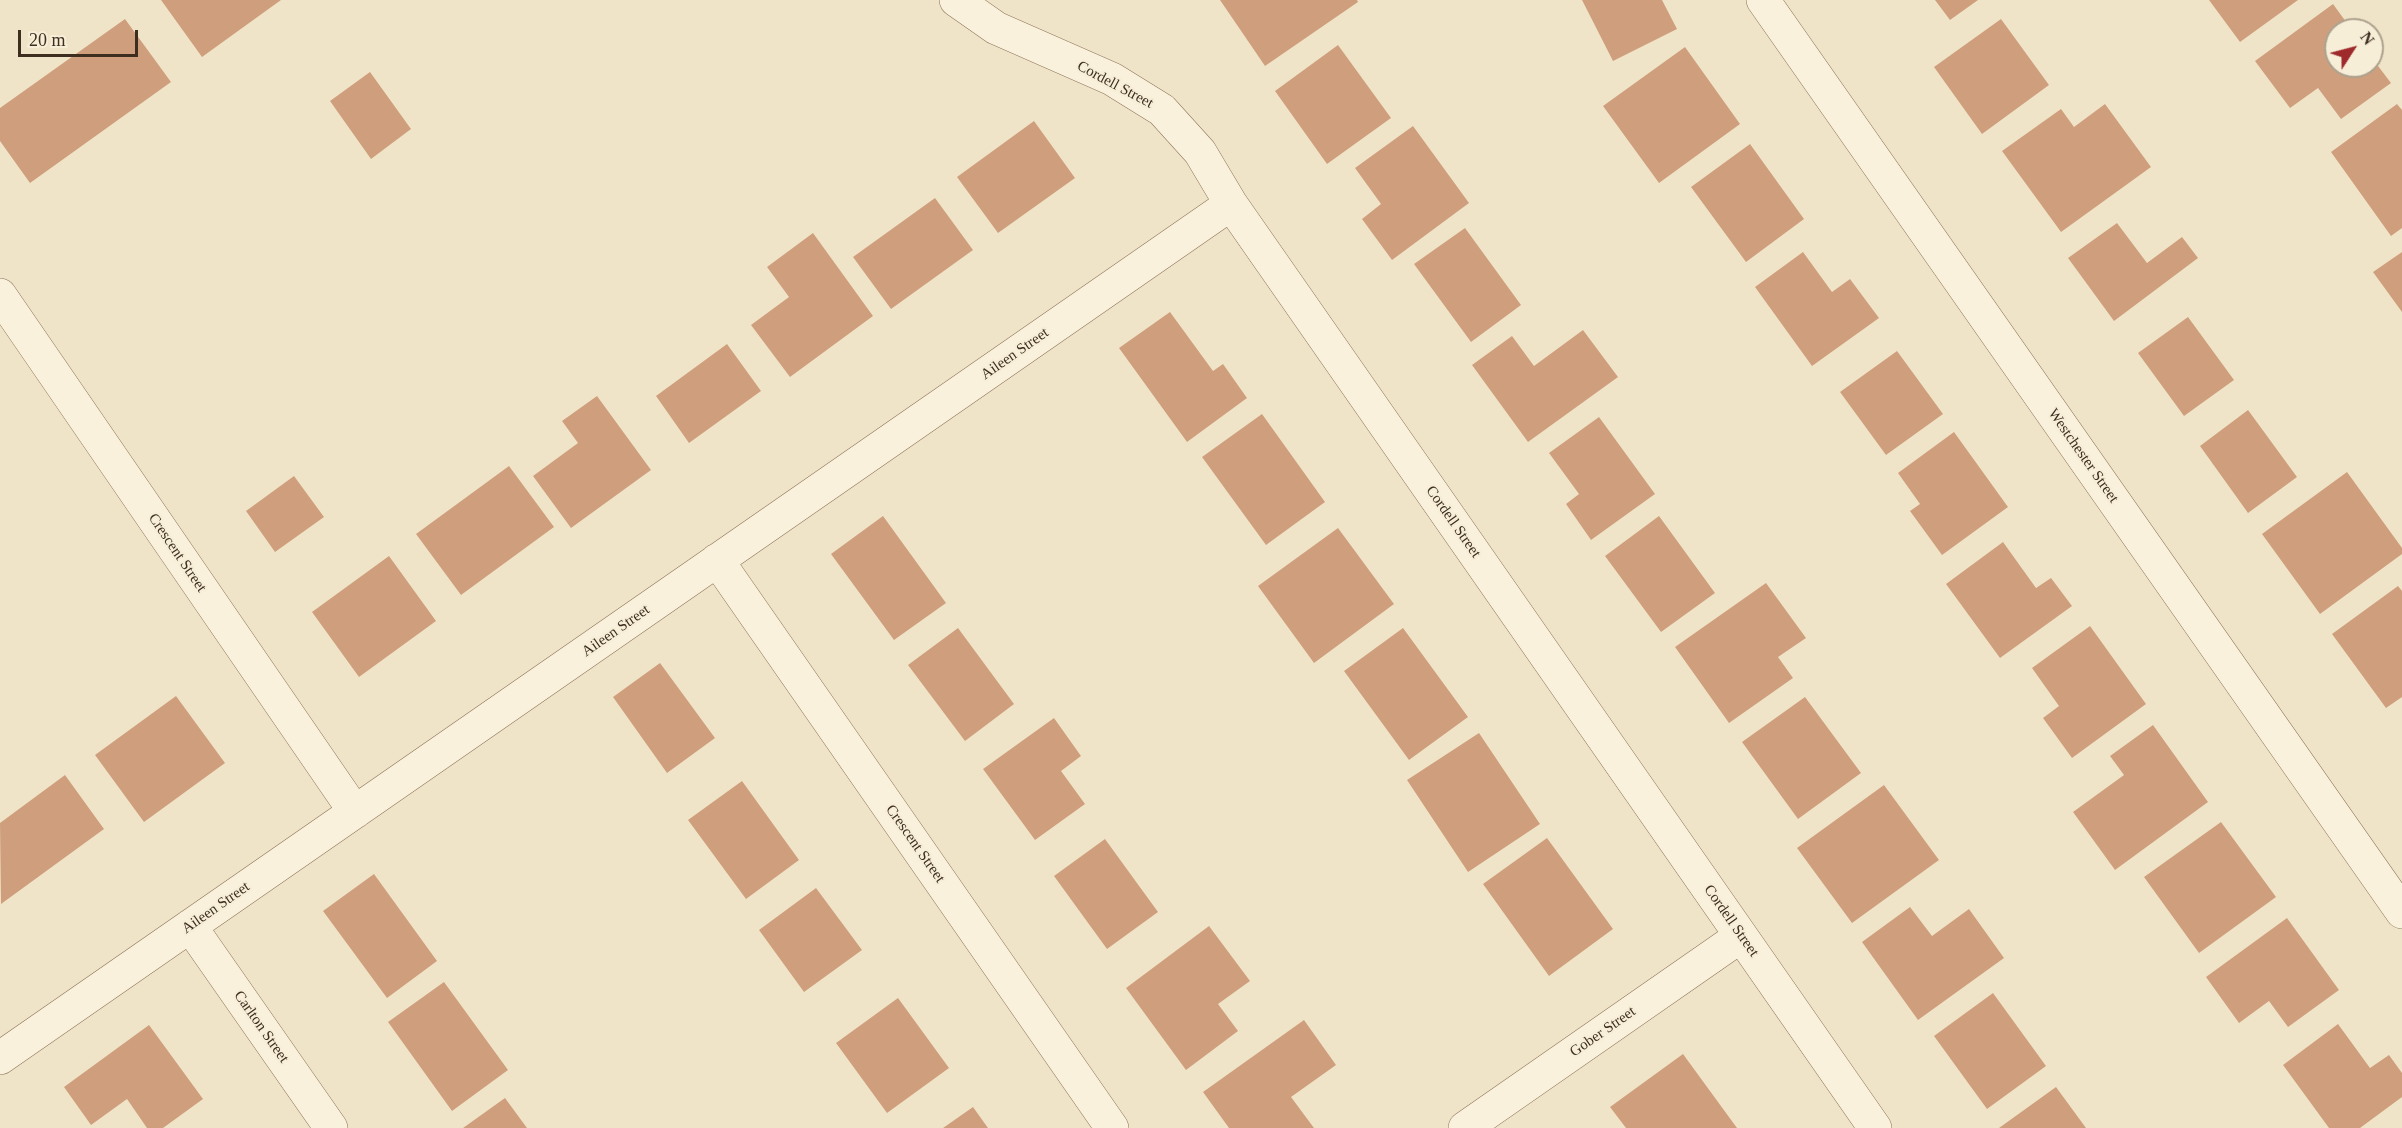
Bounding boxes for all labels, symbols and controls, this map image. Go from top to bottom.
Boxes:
scale bar [21,18,141,56]
north arrow [2324,18,2384,78]
text: N [2357,29,2378,48]
text: 20 m [29,30,66,50]
street label: Cordell Street [1074,57,1156,113]
street label: Aileen Street [978,324,1052,384]
street label: Westchester Street [2044,405,2122,507]
street label: Cordell Street [1422,483,1484,561]
street label: Crescent Street [144,510,210,596]
street label: Aileen Street [579,601,653,661]
street label: Crescent Street [881,801,949,887]
street label: Aileen Street [179,878,253,938]
street label: Cordell Street [1700,882,1762,960]
street label: Carlton Street [230,988,292,1066]
street label: Gober Street [1567,1003,1639,1061]

